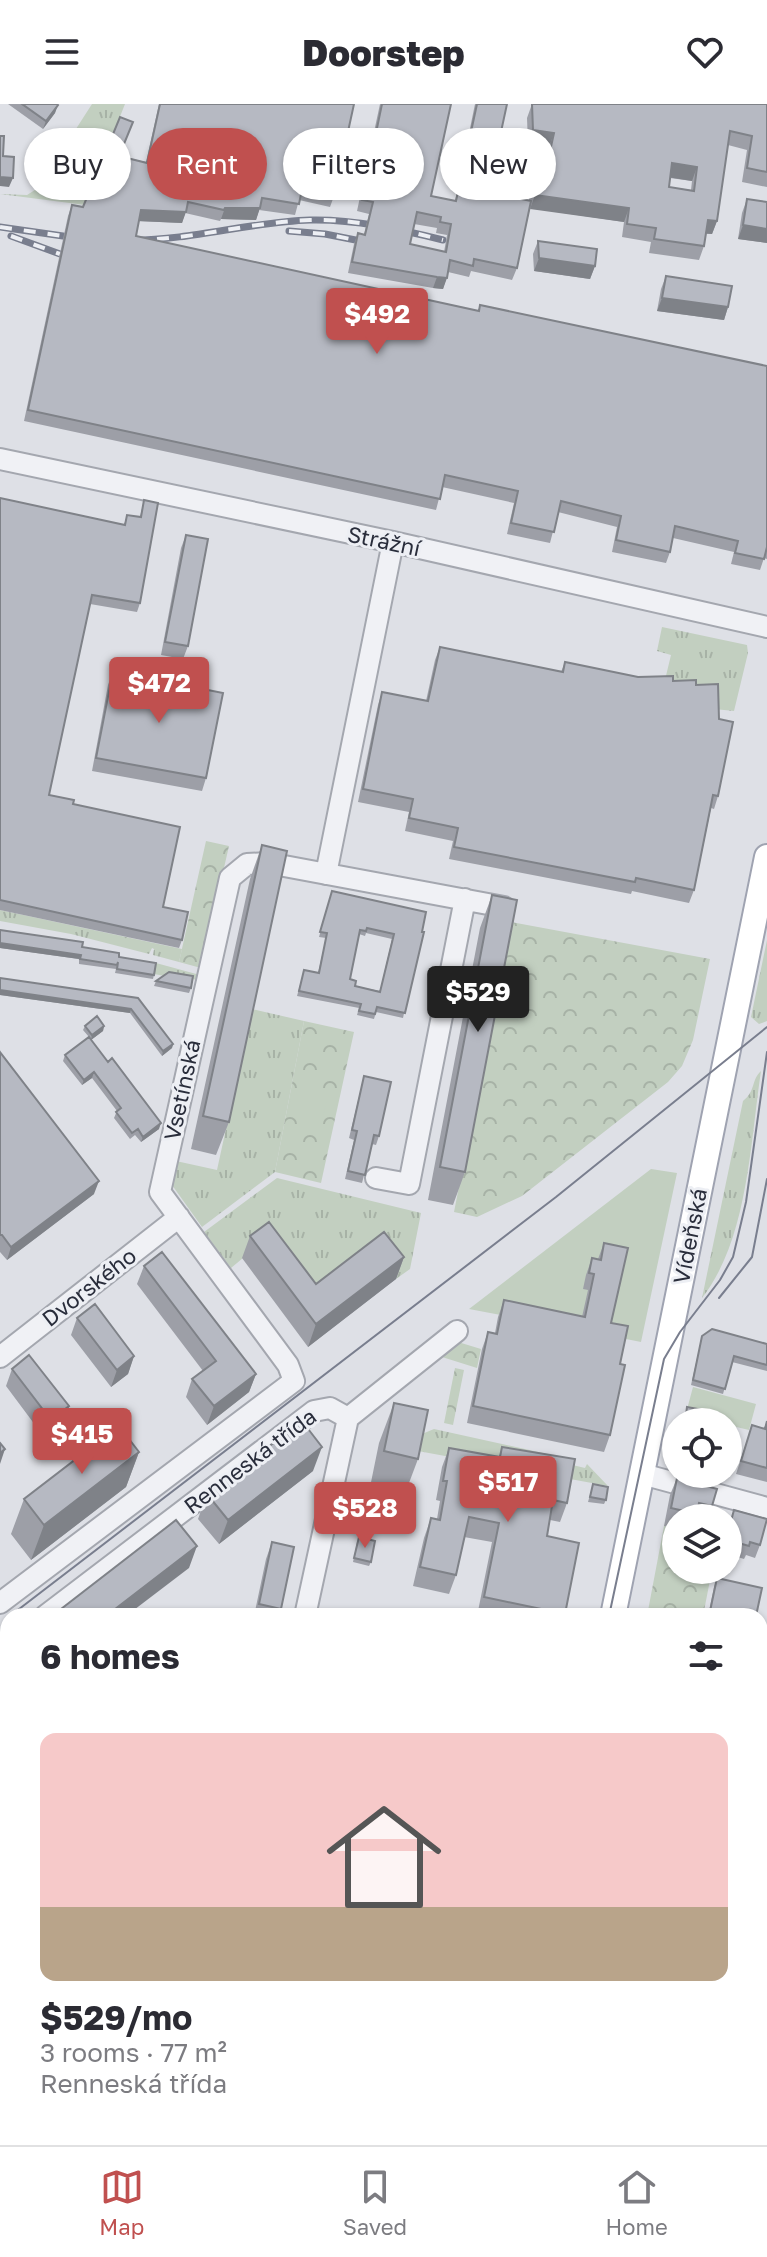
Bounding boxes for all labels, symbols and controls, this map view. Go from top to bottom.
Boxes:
icon: menu [40,30,84,74]
icon: heart [683,30,727,74]
text: Doorstep [302,31,465,74]
chip: Buy [24,128,131,200]
chip: Rent [147,128,267,200]
chip: Filters [283,128,424,200]
chip: New [440,128,556,200]
pin: $492 [330,288,424,356]
text: $492 [344,298,410,329]
street label: Strážní [345,520,425,562]
pin: $472 [112,657,206,725]
text: $472 [127,667,191,698]
pin: $529 [431,966,525,1034]
text: $529 [445,976,511,1007]
street label: Vsetínská [158,1037,205,1143]
street label: Vídeňská [667,1186,712,1286]
street label: Dvorského [36,1241,141,1332]
street label: Renneská třída [178,1402,321,1519]
pin: $415 [35,1408,129,1476]
map controls [662,1408,742,1584]
button: locate [662,1408,742,1488]
text: $415 [51,1418,113,1449]
pin: $517 [461,1456,555,1524]
text: $517 [478,1466,538,1497]
pin: $528 [318,1482,412,1550]
text: $528 [332,1492,398,1523]
button: layers [662,1504,742,1584]
icon: filters [684,1634,728,1678]
text: 6 homes [40,1636,180,1676]
icon: home [312,1785,456,1929]
text: $529/mo [40,1997,192,2037]
text: 3 rooms · 77 m² [40,2037,227,2068]
text: Renneská třída [40,2068,227,2099]
tab: Map [99,2165,144,2240]
tab: Saved [343,2165,407,2240]
tab: Home [606,2165,668,2240]

